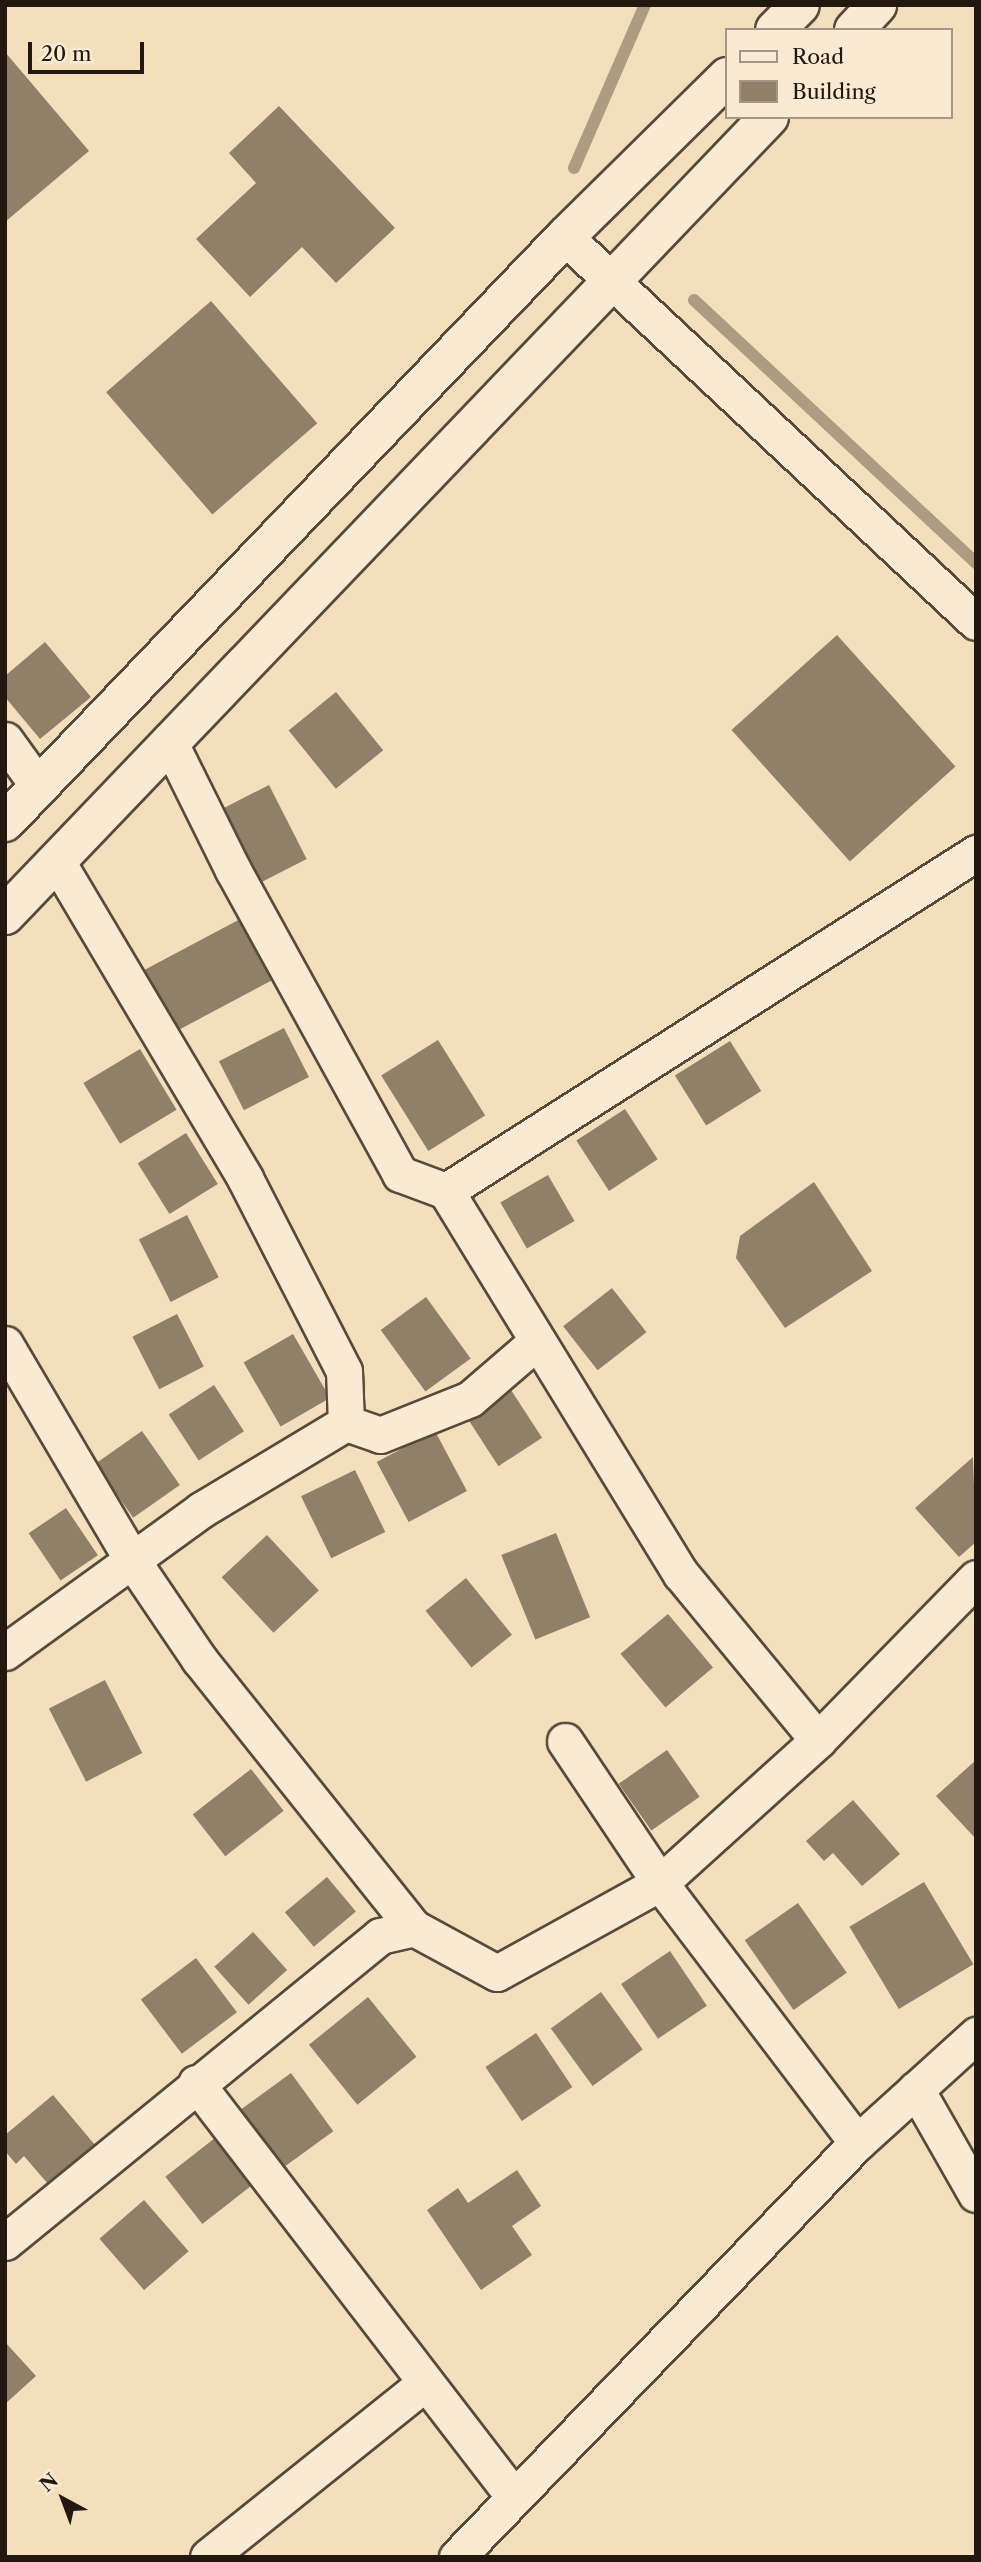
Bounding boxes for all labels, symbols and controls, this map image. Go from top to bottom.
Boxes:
scale bar [32,28,147,72]
legend [726,28,953,119]
text: 20 m [41,41,92,66]
text: Road [792,44,844,69]
text: Building [792,79,876,104]
north arrow [28,2464,98,2534]
text: N [35,2469,63,2497]

